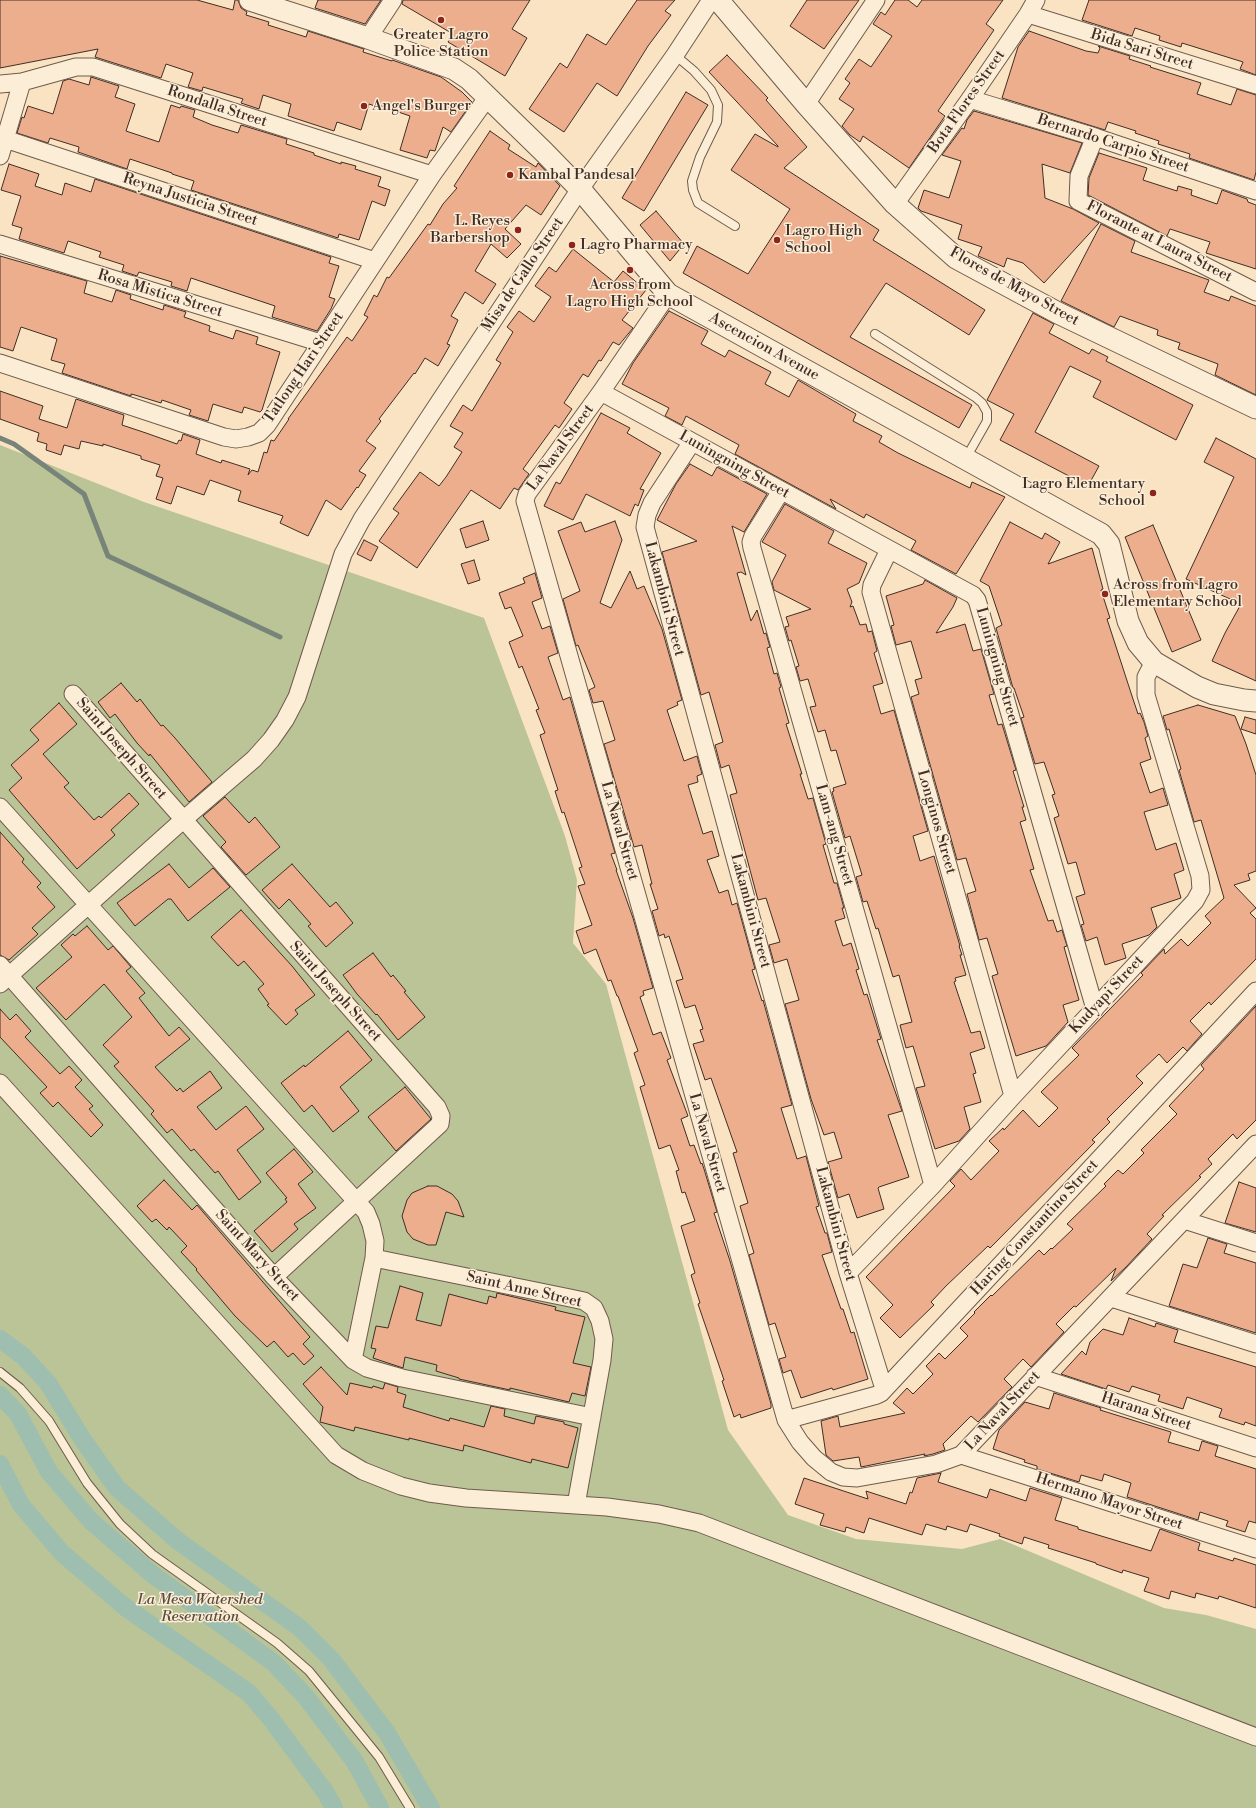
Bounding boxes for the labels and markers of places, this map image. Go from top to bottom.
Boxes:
marker: Greater Lagro Police Station [436,15,446,25]
place label: Greater Lagro Police Station [393,26,489,61]
place label: Angel's Burger [372,97,471,115]
marker: Angel's Burger [359,101,369,111]
place label: Kambal Pandesal [518,166,635,184]
marker: Kambal Pandesal [505,170,515,180]
place label: L. Reyes Barbershop [430,212,510,247]
place label: Lagro High School [785,222,862,257]
marker: L. Reyes Barbershop [513,225,523,235]
marker: Lagro High School [772,235,782,245]
place label: Lagro Pharmacy [580,236,693,254]
marker: Lagro Pharmacy [567,240,577,250]
marker: Across from Lagro High School [625,265,635,275]
place label: Across from Lagro High School [567,276,693,311]
place label: Lagro Elementary School [1022,475,1145,510]
marker: Lagro Elementary School [1148,488,1158,498]
place label: Across from Lagro Elementary School [1113,576,1242,611]
marker: Across from Lagro Elementary School [1100,589,1110,599]

